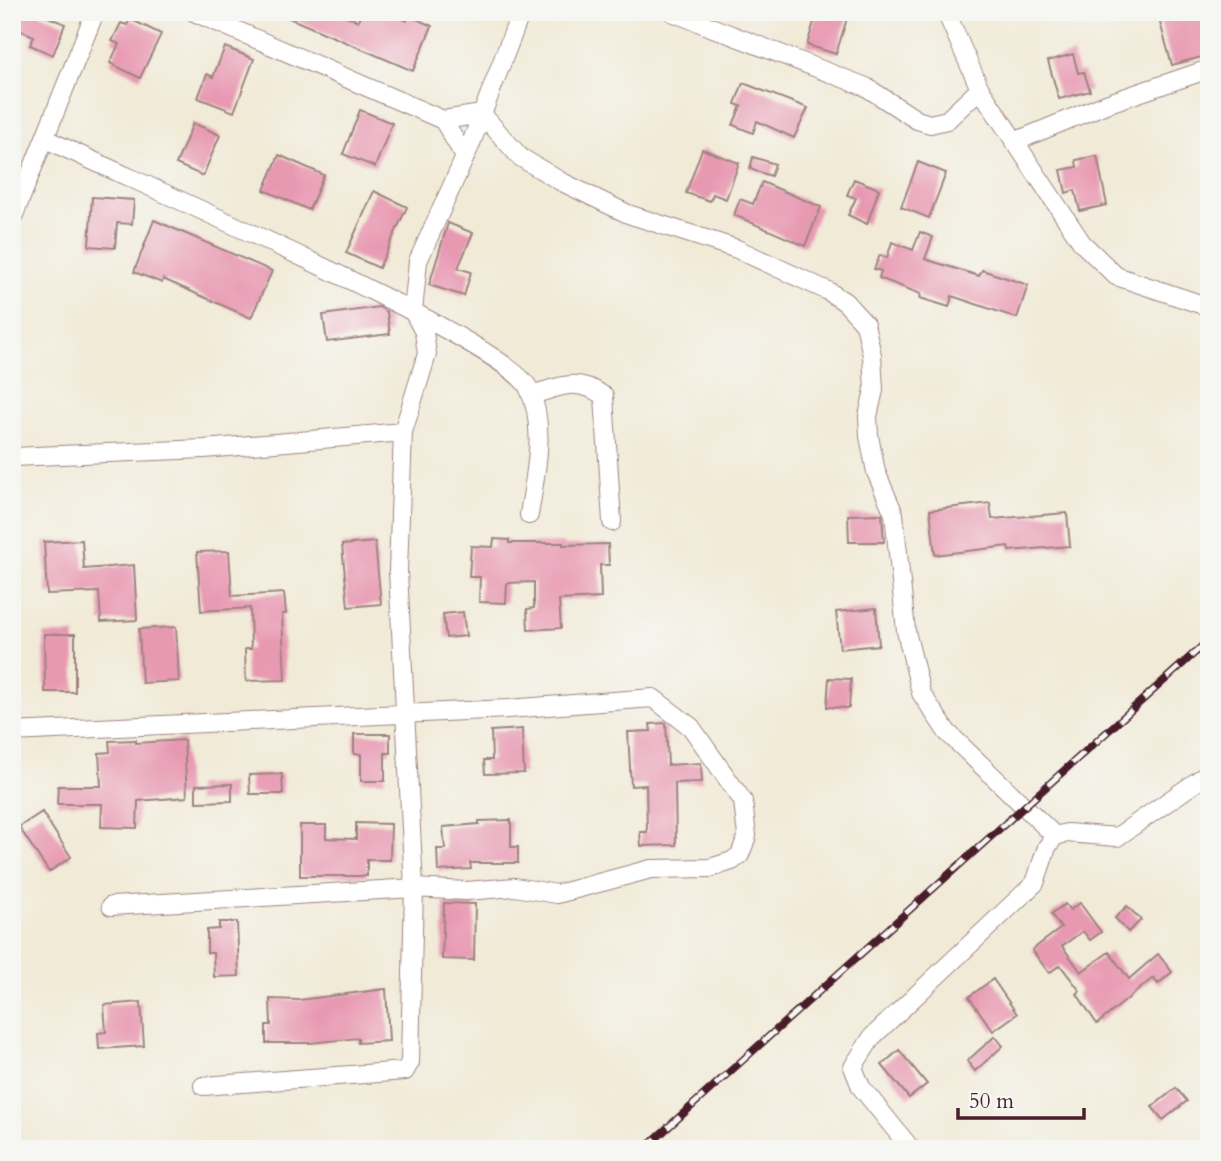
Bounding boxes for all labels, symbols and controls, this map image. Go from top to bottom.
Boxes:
scale bar [958,1077,1084,1121]
text: 50 m [969,1087,1014,1116]

